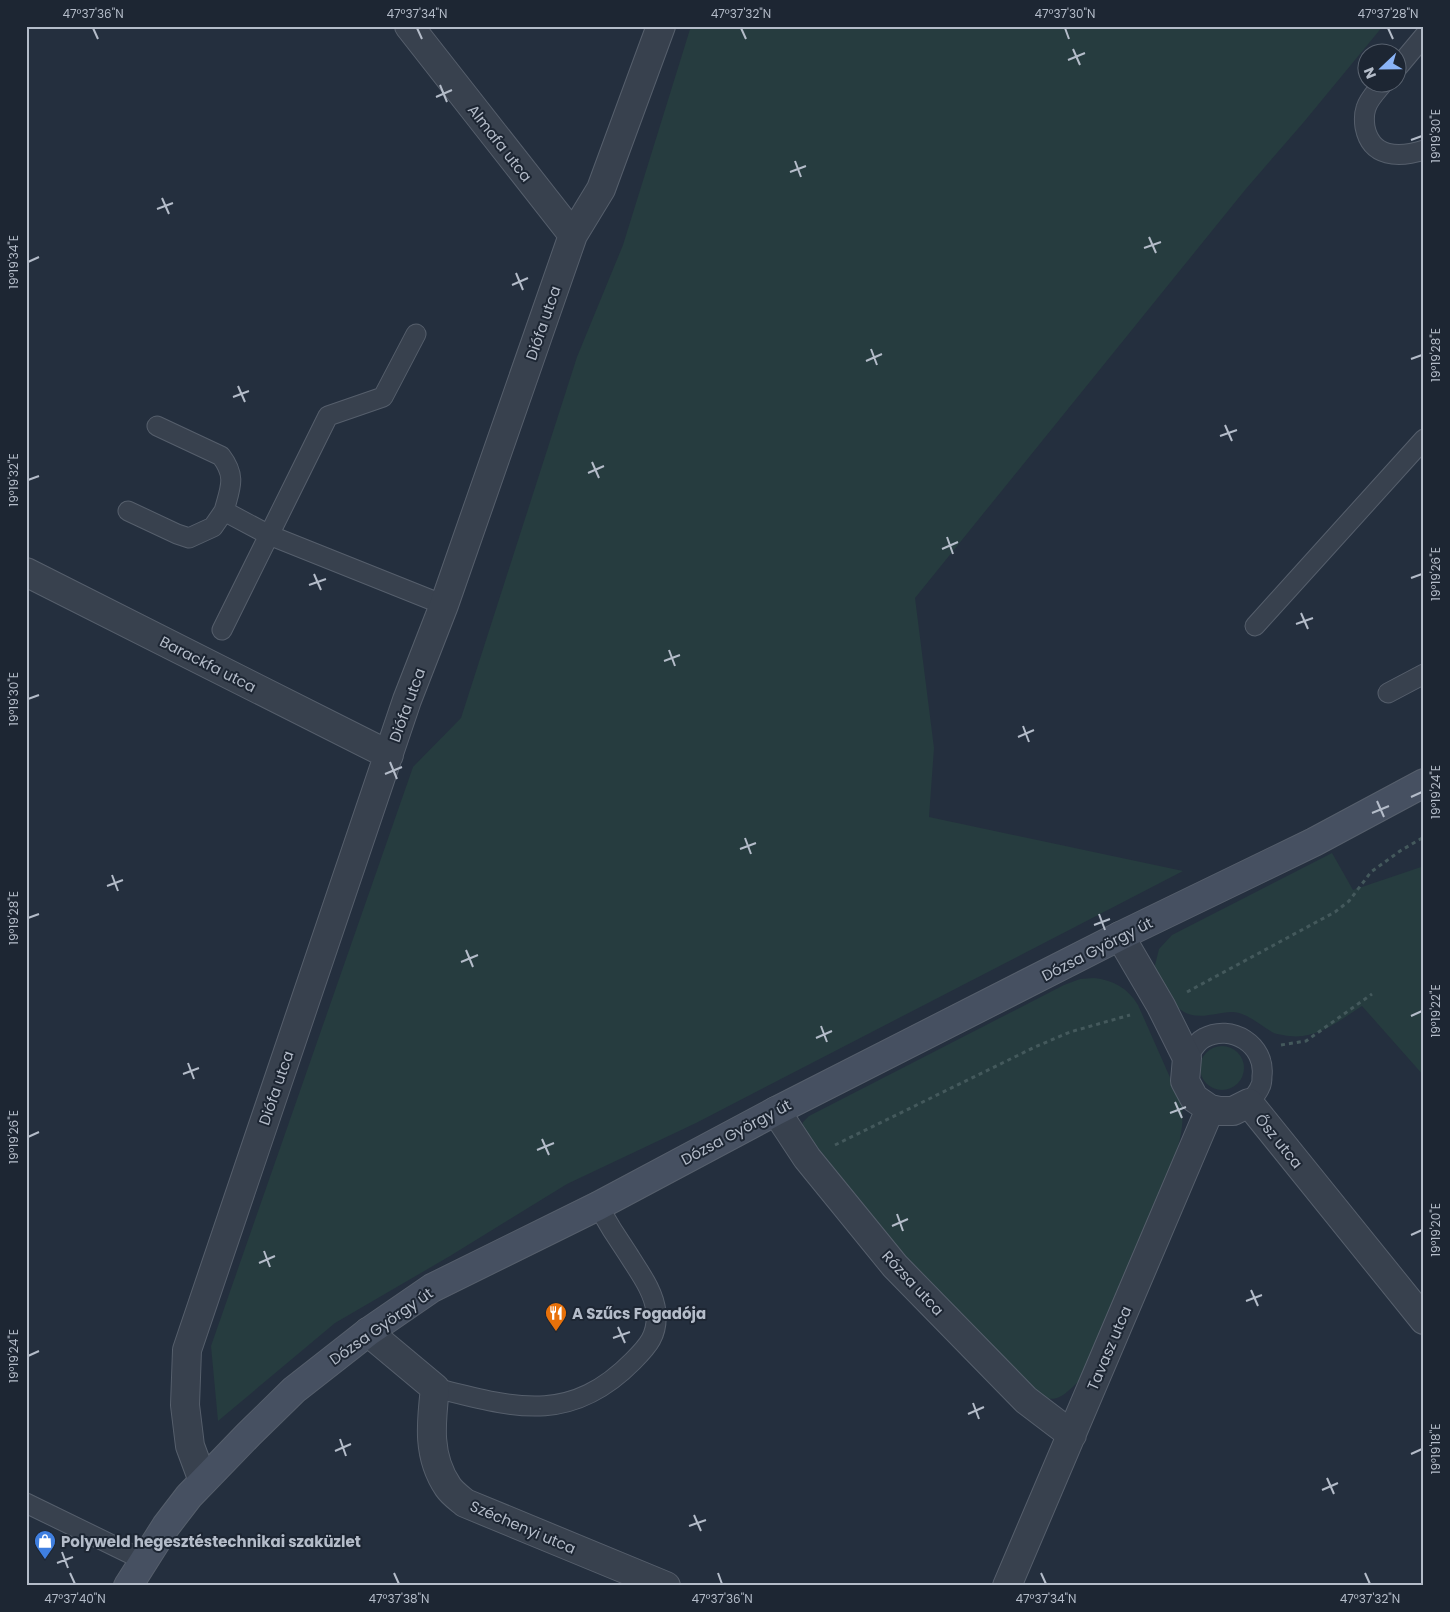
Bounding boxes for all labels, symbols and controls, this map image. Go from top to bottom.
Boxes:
text: 47°37'36"N [62,5,124,22]
text: 47°37'34"N [386,5,448,22]
text: 47°37'32"N [711,5,771,22]
text: 47°37'30"N [1034,5,1096,22]
text: 47°37'28"N [1358,5,1418,22]
north arrow [1358,42,1408,92]
text: N [1359,64,1381,81]
street label: Almafa utca [463,100,537,186]
text: 19°19'30"E [1427,109,1444,163]
text: 19°19'34"E [5,235,22,289]
street label: Diófa utca [520,283,566,363]
text: 19°19'28"E [1427,328,1444,382]
text: 19°19'32"E [5,453,22,507]
text: 19°19'26"E [1427,547,1444,601]
street label: Barackfa utca [156,631,260,697]
street label: Diófa utca [384,665,430,745]
text: 19°19'30"E [5,672,22,726]
text: 19°19'24"E [1427,765,1444,819]
text: 19°19'28"E [5,891,22,945]
street label: Dózsa György út [1038,912,1156,986]
text: 19°19'22"E [1427,984,1444,1038]
street label: Diófa utca [253,1048,299,1128]
street label: Dózsa György út [677,1094,795,1170]
street label: Ősz utca [1250,1109,1308,1173]
text: 19°19'26"E [5,1110,22,1164]
text: 19°19'20"E [1427,1203,1444,1257]
street label: Rózsa utca [877,1246,949,1320]
street label: Dózsa György út [325,1282,437,1370]
restaurant icon: A Szűcs Fogadója [544,1301,568,1332]
place label: A Szűcs Fogadója [572,1303,706,1324]
street label: Tavasz utca [1082,1303,1136,1393]
text: 19°19'24"E [5,1329,22,1383]
text: 19°19'18"E [1427,1424,1444,1474]
street label: Széchenyi utca [467,1495,579,1559]
shop icon: Polyweld hegesztéstechnikai szaküzlet [33,1529,57,1560]
place label: Polyweld hegesztéstechnikai szaküzlet [61,1531,361,1552]
text: 47°37'40"N [44,1590,106,1607]
text: 47°37'38"N [368,1590,430,1607]
text: 47°37'36"N [691,1590,753,1607]
text: 47°37'34"N [1015,1590,1077,1607]
text: 47°37'32"N [1340,1590,1400,1607]

